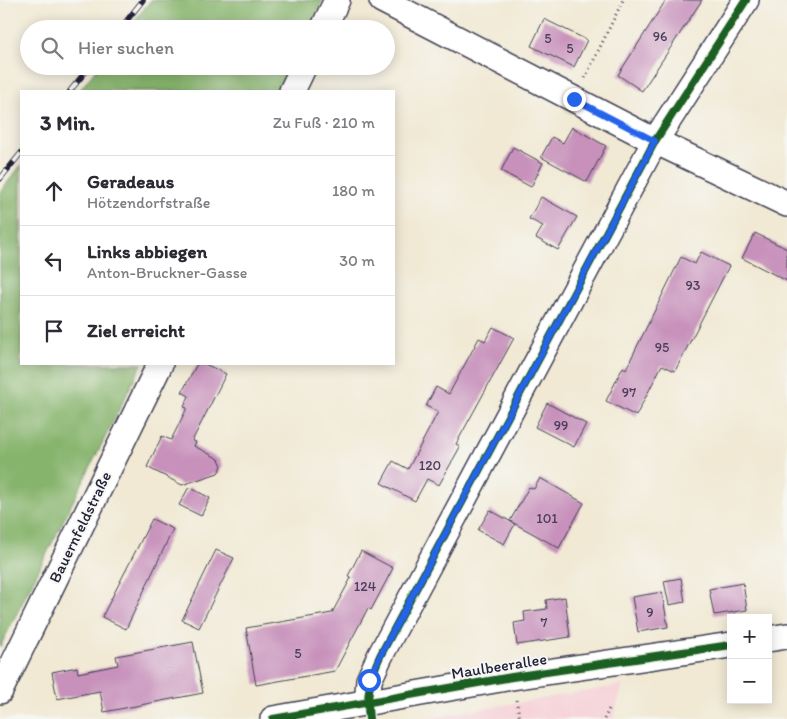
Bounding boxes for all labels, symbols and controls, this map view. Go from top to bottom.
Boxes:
search box [20,20,395,75]
house number: 96 [653,28,667,45]
house number: 5 [544,30,552,47]
icon: search [38,34,66,62]
text: Hier suchen [78,36,174,59]
house number: 5 [566,40,574,57]
route end [563,88,586,111]
text: 3 Min. [40,110,95,135]
text: Zu Fuß · 210 m [273,113,375,132]
text: Geradeaus [87,170,174,193]
icon: ahead [40,177,68,205]
text: 180 m [332,181,375,200]
text: Hötzendorfstraße [87,193,210,212]
text: Links abbiegen [87,240,207,263]
icon: left [40,247,68,275]
text: 30 m [339,251,375,270]
text: Anton-Bruckner-Gasse [87,263,247,282]
house number: 93 [686,277,701,294]
icon: arrive [40,317,68,345]
text: Ziel erreicht [87,319,185,342]
house number: 95 [655,339,669,356]
house number: 97 [622,384,636,401]
house number: 99 [554,417,568,434]
house number: 120 [419,457,441,474]
street label: Bauernfeldstraße [45,468,115,586]
house number: 101 [536,510,558,527]
house number: 124 [354,578,377,595]
house number: 9 [646,604,654,621]
house number: 7 [541,614,548,631]
map controls [727,614,772,704]
button: + [727,614,772,659]
house number: 5 [294,645,302,662]
street label: Maulbeerallee [450,649,548,683]
button: − [727,659,772,704]
route start [358,669,381,692]

